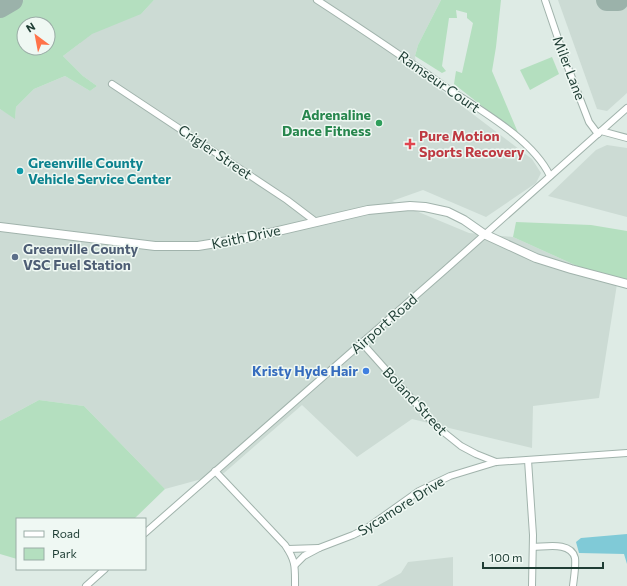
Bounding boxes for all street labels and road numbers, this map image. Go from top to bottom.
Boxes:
street label: Miler Lane [550,34,589,102]
street label: Ramseur Court [395,47,484,116]
street label: Crigler Street [175,121,256,183]
street label: Keith Drive [210,221,282,252]
street label: Airport Road [347,290,420,357]
street label: Boland Street [380,363,451,438]
street label: Sycamore Drive [354,472,447,539]

